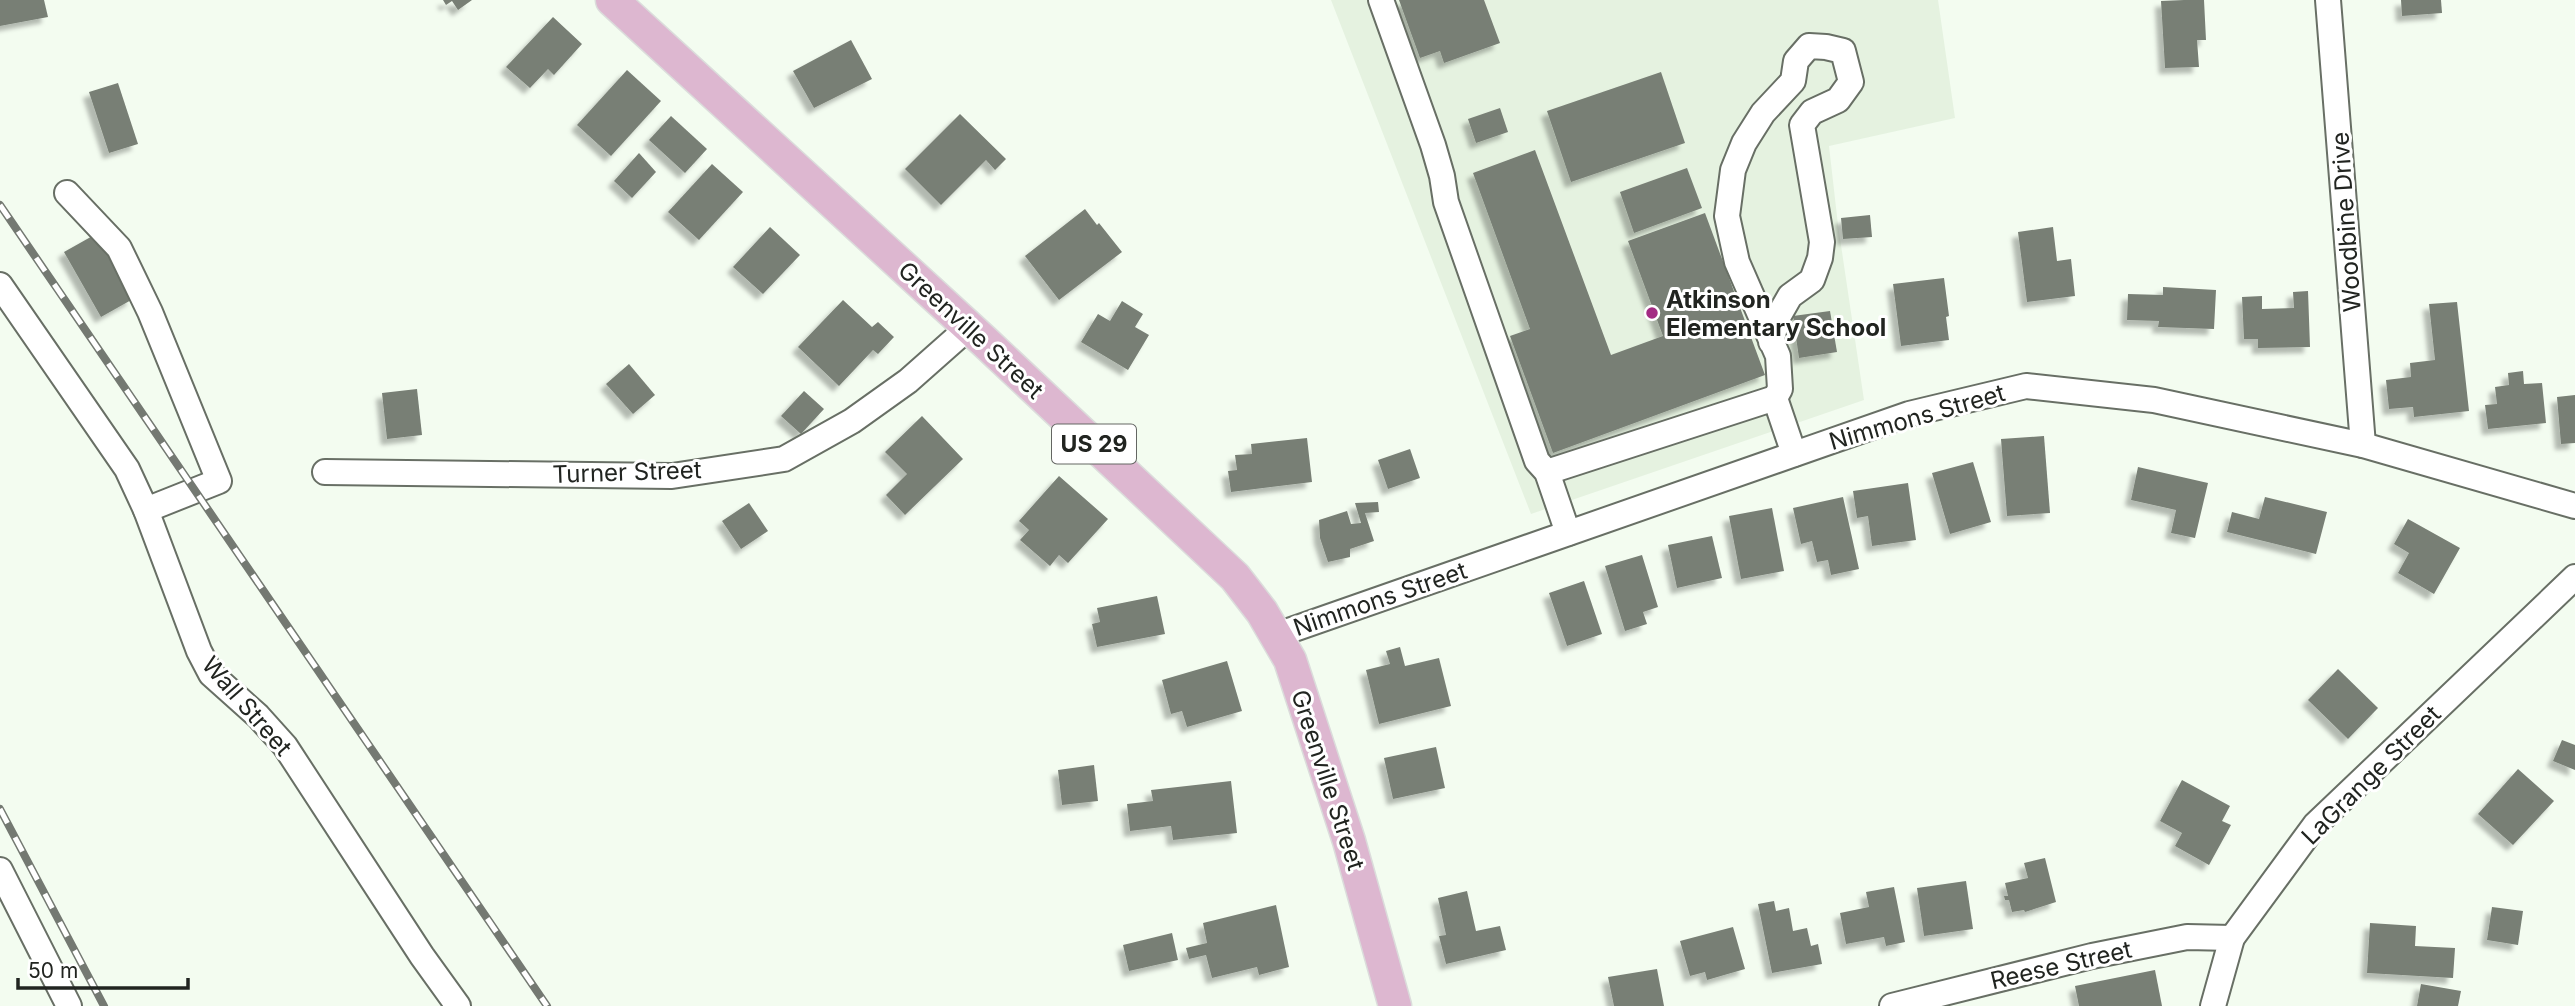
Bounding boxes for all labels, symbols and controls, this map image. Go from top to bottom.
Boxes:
street label: Woodbine Drive [2325,131,2367,313]
street label: Greenville Street [892,255,1050,405]
place label: Atkinson Elementary School [1666,285,1886,342]
marker: Atkinson Elementary School [1644,305,1660,321]
street label: Nimmons Street [1826,378,2008,456]
road number: US 29 [1052,424,1136,464]
street label: Turner Street [552,455,702,489]
street label: Nimmons Street [1289,556,1471,642]
street label: Wall Street [196,650,298,762]
street label: Greenville Street [1285,686,1371,874]
street label: LaGrange Street [2295,699,2447,851]
street label: Reese Street [1987,935,2135,995]
scale bar [18,946,187,990]
text: 50 m [28,958,78,983]

